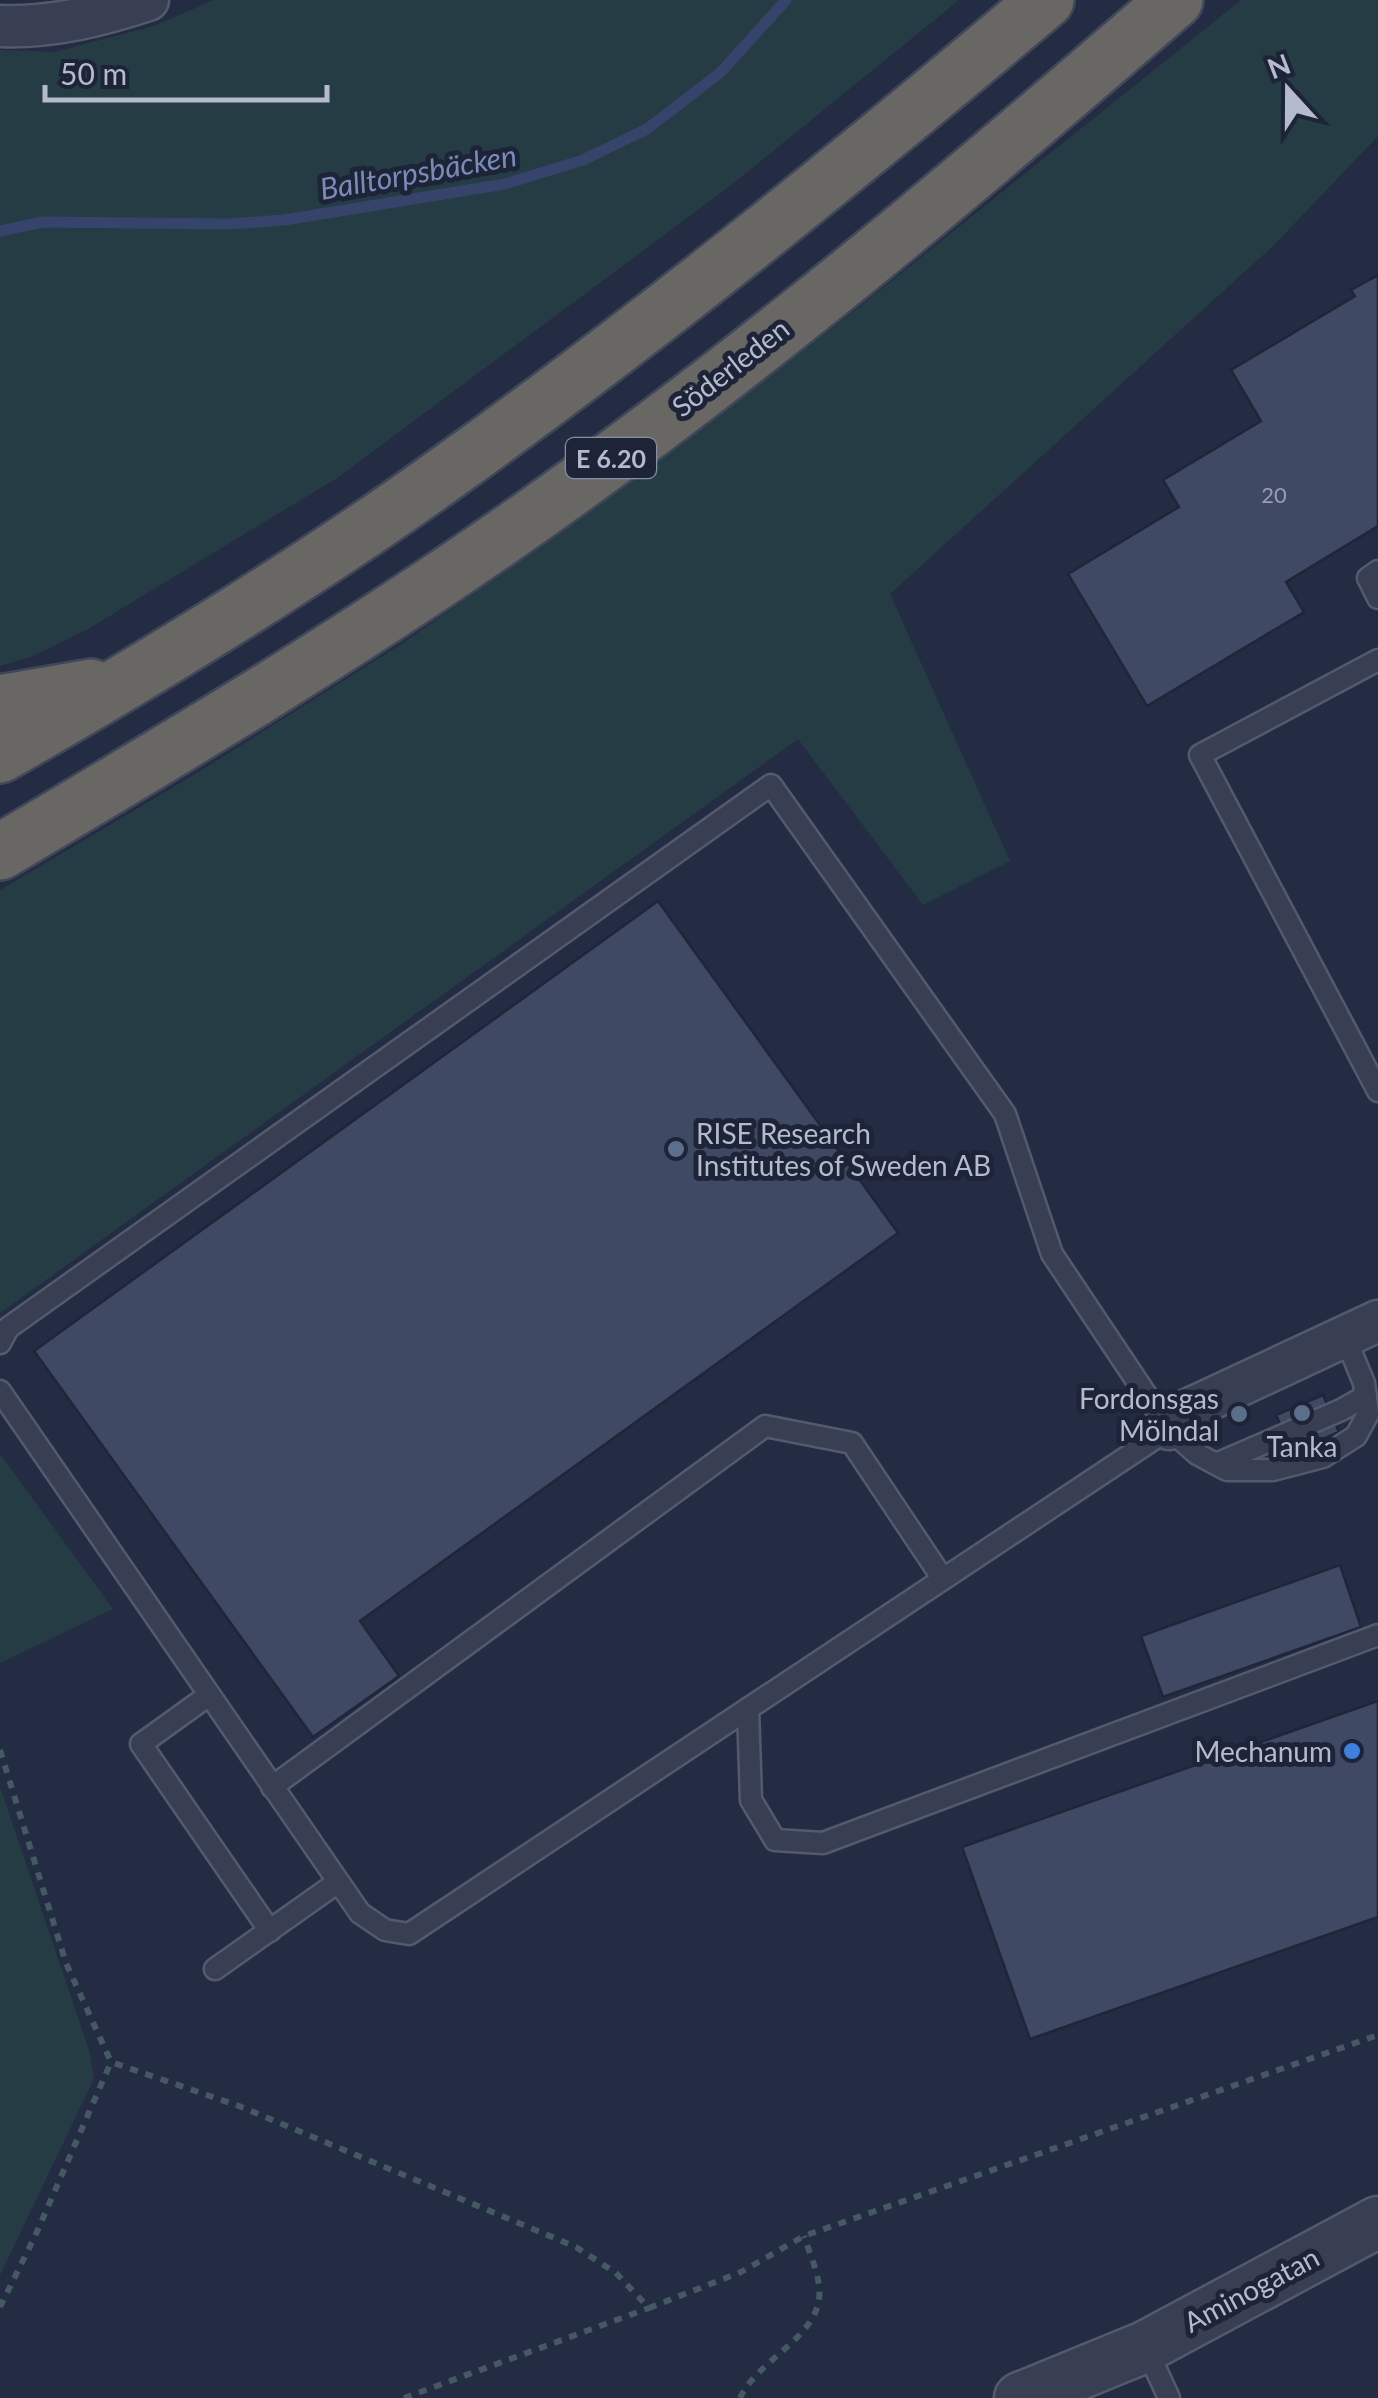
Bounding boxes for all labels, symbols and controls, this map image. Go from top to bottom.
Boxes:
scale bar [45,40,328,102]
north arrow [1238,40,1338,140]
text: N [1263,46,1295,85]
text: 50 m [60,55,127,91]
water label: Balltorpsbäcken [317,136,519,206]
street label: Söderleden [665,311,795,423]
road number: E 6.20 [566,438,656,478]
house number: 20 [1261,481,1287,508]
place label: RISE Research Institutes of Sweden AB [696,1116,991,1182]
marker: RISE Research Institutes of Sweden AB [665,1138,687,1160]
place label: Fordonsgas Mölndal [1079,1381,1219,1447]
marker: Tanka [1291,1402,1313,1424]
marker: Fordonsgas Mölndal [1228,1403,1250,1425]
place label: Tanka [1266,1429,1338,1463]
place label: Mechanum [1194,1734,1332,1768]
marker: Mechanum [1341,1740,1363,1762]
street label: Aminogatan [1178,2239,1324,2339]

